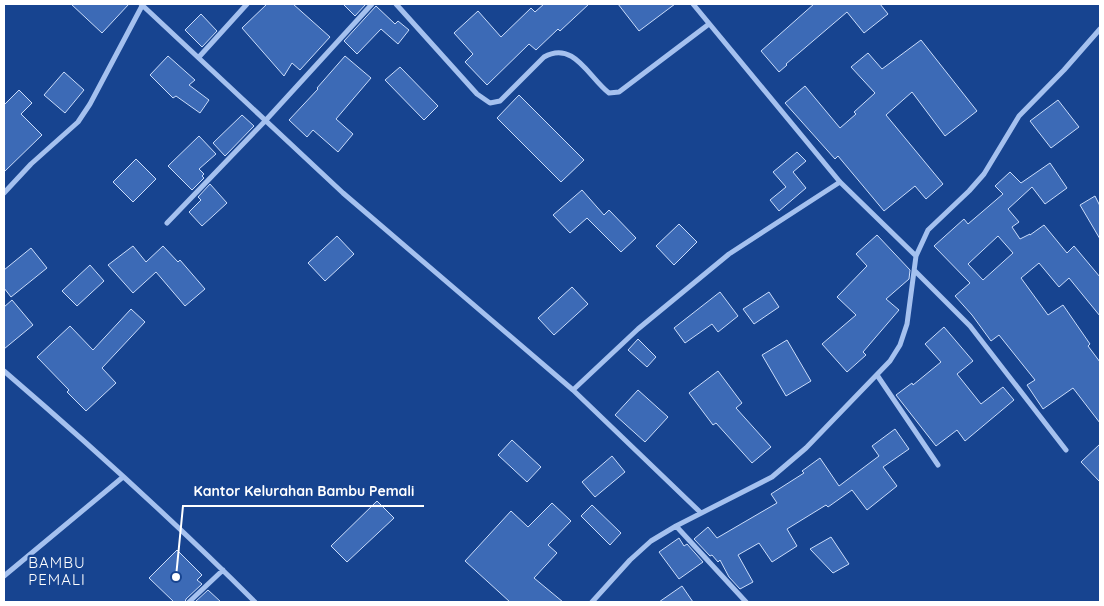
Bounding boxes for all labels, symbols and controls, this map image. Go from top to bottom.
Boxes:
callout: Kantor Kelurahan Bambu Pemali [183,477,424,506]
text: Kantor Kelurahan Bambu Pemali [194,482,414,500]
district label: BAMBU PEMALI [28,553,86,589]

